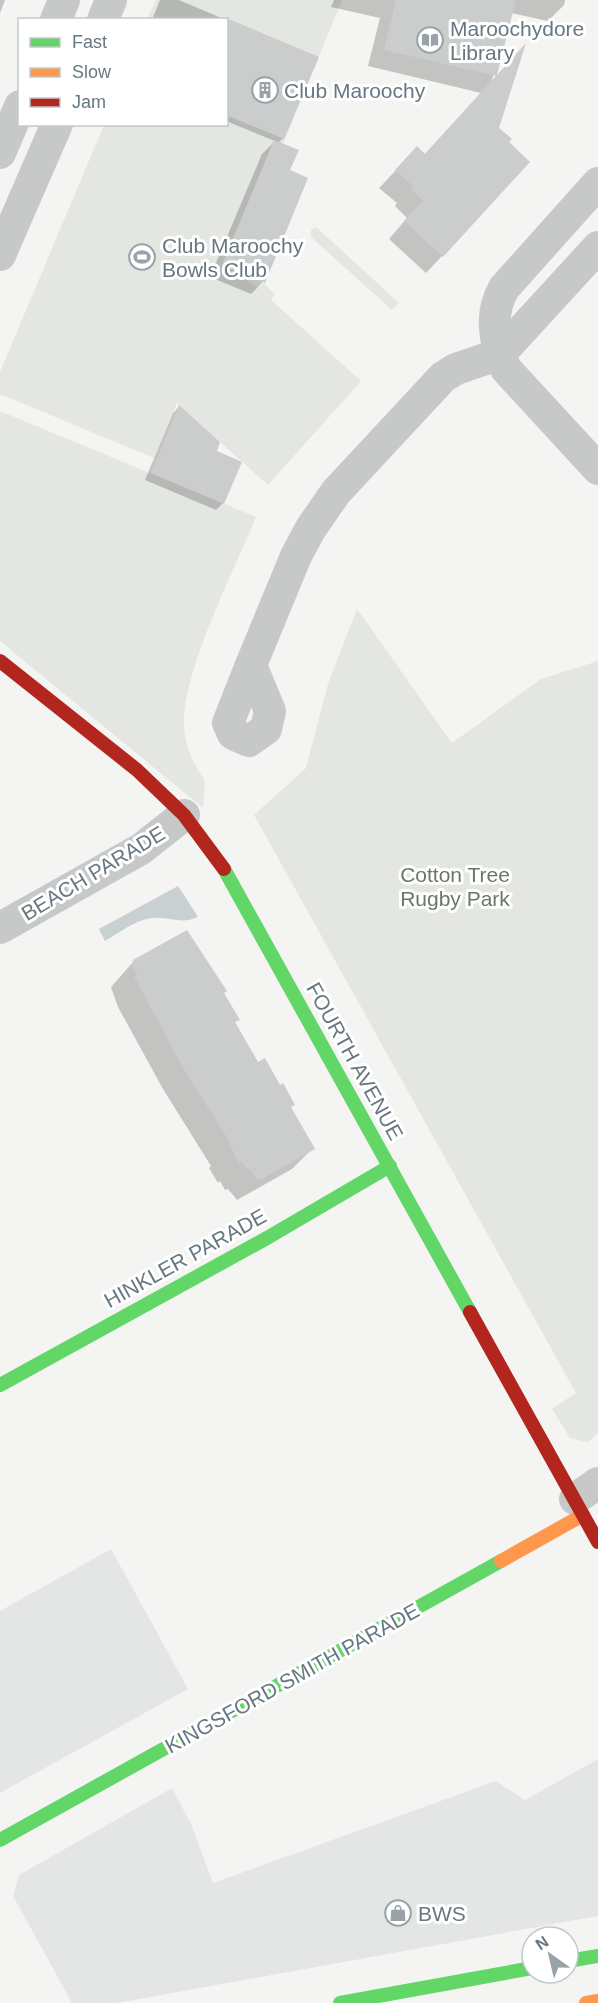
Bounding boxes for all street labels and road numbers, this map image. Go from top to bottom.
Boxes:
street label: BEACH PARADE [17,821,169,925]
street label: FOURTH AVENUE [302,978,408,1144]
street label: HINKLER PARADE [100,1204,270,1312]
street label: KINGSFORD SMITH PARADE [161,1598,423,1758]

